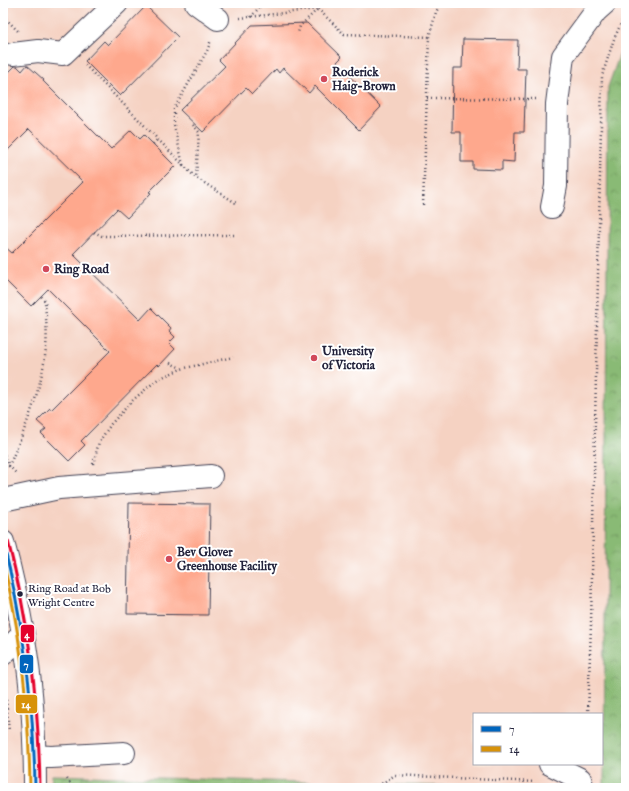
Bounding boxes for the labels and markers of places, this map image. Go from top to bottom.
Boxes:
place label: Roderick Haig-Brown [332,65,396,95]
marker: Roderick Haig-Brown [319,74,329,84]
place label: Ring Road [54,262,110,278]
marker: Ring Road [41,264,51,274]
place label: University of Victoria [321,344,376,373]
marker: University of Victoria [309,353,319,363]
place label: Bev Glover Greenhouse Facility [177,545,278,575]
marker: Bev Glover Greenhouse Facility [164,554,174,564]
place label: Ring Road at Bob Wright Centre [28,582,111,610]
marker: Ring Road at Bob Wright Centre [15,589,25,599]

